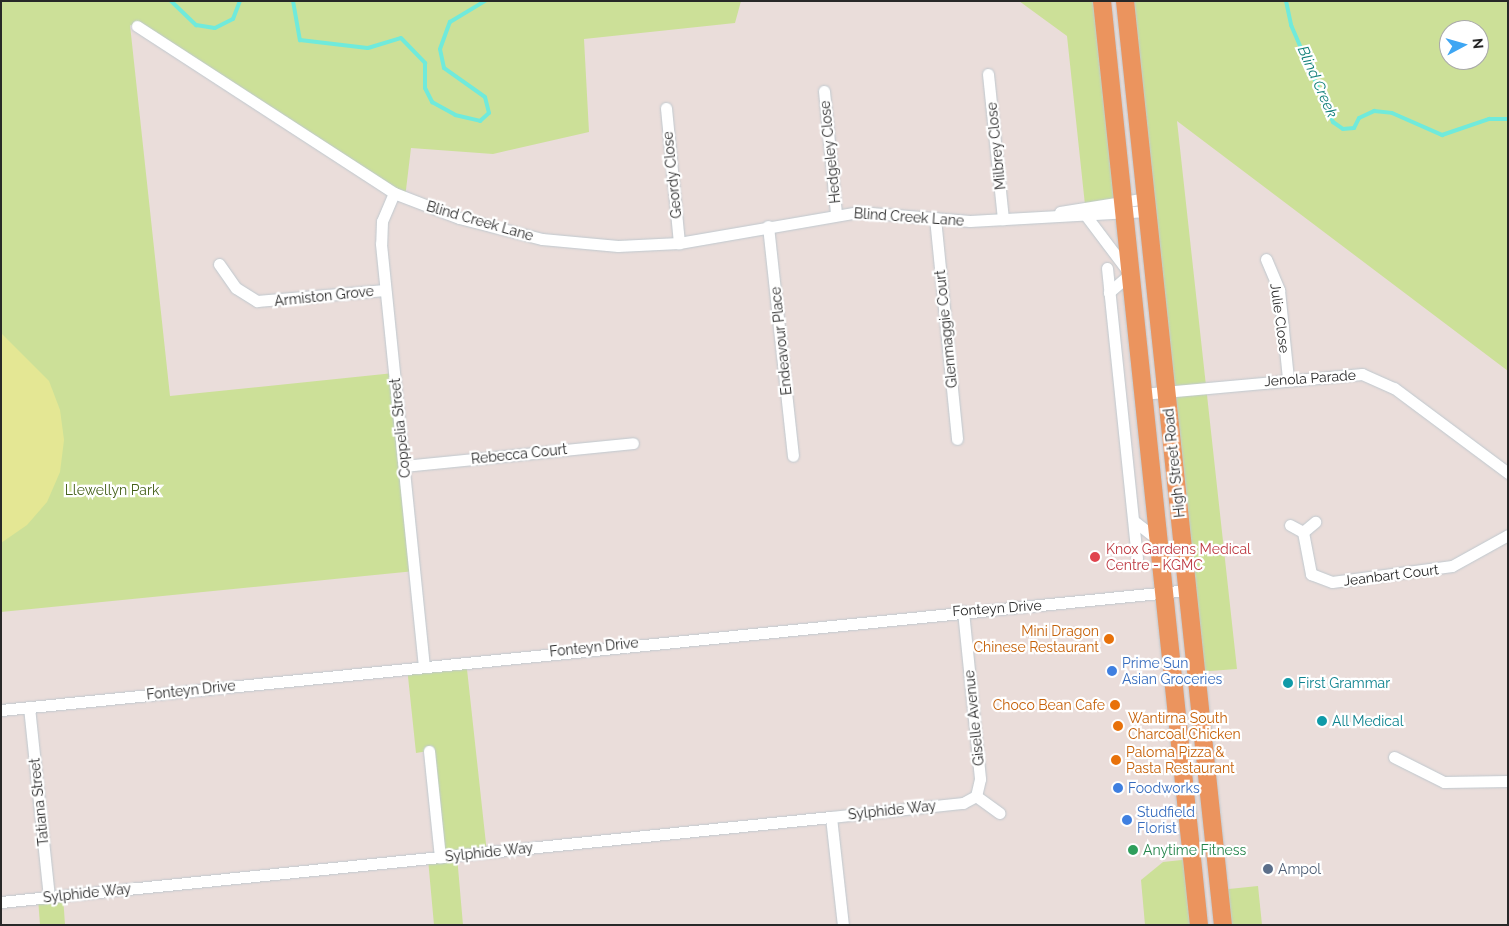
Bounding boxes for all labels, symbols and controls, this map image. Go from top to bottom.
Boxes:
north arrow [1439,20,1489,70]
text: N [1469,37,1486,50]
water label: Blind Creek [1293,43,1341,121]
street label: Hedgeley Close [816,100,844,204]
street label: Milbrey Close [983,101,1009,191]
street label: Geordy Close [659,130,685,220]
street label: Blind Creek Lane [425,198,535,244]
street label: Blind Creek Lane [853,205,965,229]
street label: Glenmaggie Court [931,269,961,389]
street label: Armiston Grove [273,282,375,310]
street label: Julie Close [1267,282,1293,354]
street label: Endeavour Place [767,286,795,396]
street label: Jenola Parade [1264,366,1356,390]
street label: Coppelia Street [386,377,414,479]
street label: High Street Road [1160,408,1188,518]
street label: Rebecca Court [470,441,568,467]
park label: Llewellyn Park [65,482,159,498]
place label: Knox Gardens Medical Centre - KGMC [1106,541,1251,574]
marker: Knox Gardens Medical Centre - KGMC [1088,550,1102,564]
street label: Jeanbart Court [1342,561,1440,589]
street label: Fonteyn Drive [952,596,1042,620]
place label: Mini Dragon Chinese Restaurant [973,623,1099,656]
marker: Mini Dragon Chinese Restaurant [1103,633,1115,645]
street label: Fonteyn Drive [549,634,639,660]
place label: Prime Sun Asian Groceries [1122,655,1222,688]
marker: Prime Sun Asian Groceries [1106,665,1118,677]
street label: Giselle Avenue [961,669,987,767]
place label: First Grammar [1298,675,1390,691]
street label: Fonteyn Drive [146,677,236,703]
marker: First Grammar [1282,677,1294,689]
place label: Choco Bean Cafe [993,697,1105,713]
marker: Choco Bean Cafe [1109,699,1121,711]
place label: Wantirna South Charcoal Chicken [1128,710,1241,742]
place label: All Medical [1332,713,1404,729]
marker: All Medical [1316,715,1328,727]
marker: Wantirna South Charcoal Chicken [1112,720,1124,732]
place label: Paloma Pizza & Pasta Restaurant [1126,744,1235,776]
marker: Paloma Pizza & Pasta Restaurant [1110,754,1122,766]
street label: Tatiana Street [26,757,52,847]
place label: Foodworks [1128,780,1200,796]
marker: Foodworks [1112,782,1124,794]
street label: Sylphide Way [847,797,937,823]
place label: Studfield Florist [1137,804,1195,836]
marker: Studfield Florist [1121,814,1133,826]
street label: Sylphide Way [444,839,534,865]
place label: Anytime Fitness [1143,842,1246,858]
marker: Anytime Fitness [1127,844,1139,856]
place label: Ampol [1278,861,1321,877]
marker: Ampol [1262,863,1274,875]
street label: Sylphide Way [42,880,132,906]

